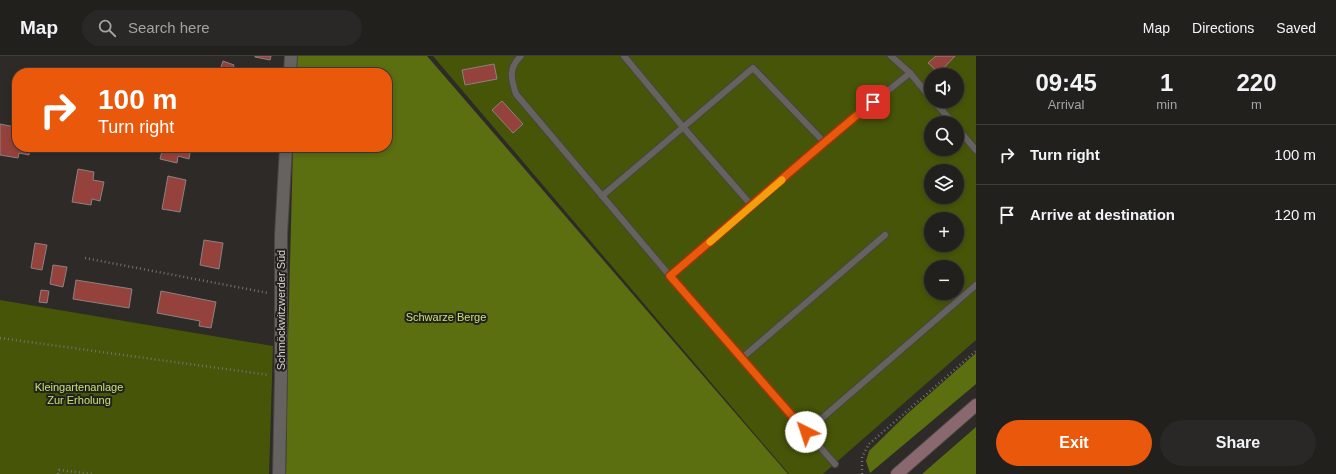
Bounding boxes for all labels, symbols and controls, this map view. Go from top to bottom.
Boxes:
search box [82,10,362,46]
text: Map [20,17,58,38]
icon: search [96,17,118,39]
text: Search here [128,19,210,36]
text: Map [1143,20,1170,36]
text: Directions [1192,20,1254,36]
text: Saved [1276,20,1316,36]
map controls [924,68,964,300]
button: sound [924,68,964,108]
text: 09:45 [1035,69,1097,96]
text: 1 [1160,69,1173,96]
text: 220 [1237,69,1277,96]
icon: right [32,84,84,136]
text: 100 m [98,84,177,115]
pin [856,85,890,119]
icon: arrive [862,91,884,113]
text: Arrival [1048,97,1085,112]
text: min [1156,97,1177,112]
text: m [1251,97,1262,112]
button: search [924,116,964,156]
text: Turn right [98,117,174,137]
icon: right [996,144,1018,166]
text: Turn right [1030,146,1100,163]
text: 100 m [1274,146,1316,163]
button: layers [924,164,964,204]
icon: arrive [996,204,1018,226]
text: Arrive at destination [1030,206,1175,223]
text: 120 m [1274,206,1316,223]
button: + [924,212,964,252]
street label: Schmöckwitzwerder Süd [275,250,287,370]
button: − [924,260,964,300]
park label: Schwarze Berge [406,311,486,323]
park label: Kleingartenanlage Zur Erholung [35,381,123,406]
position arrow [785,411,827,453]
button: Exit [996,420,1152,466]
button: Share [1160,420,1316,466]

